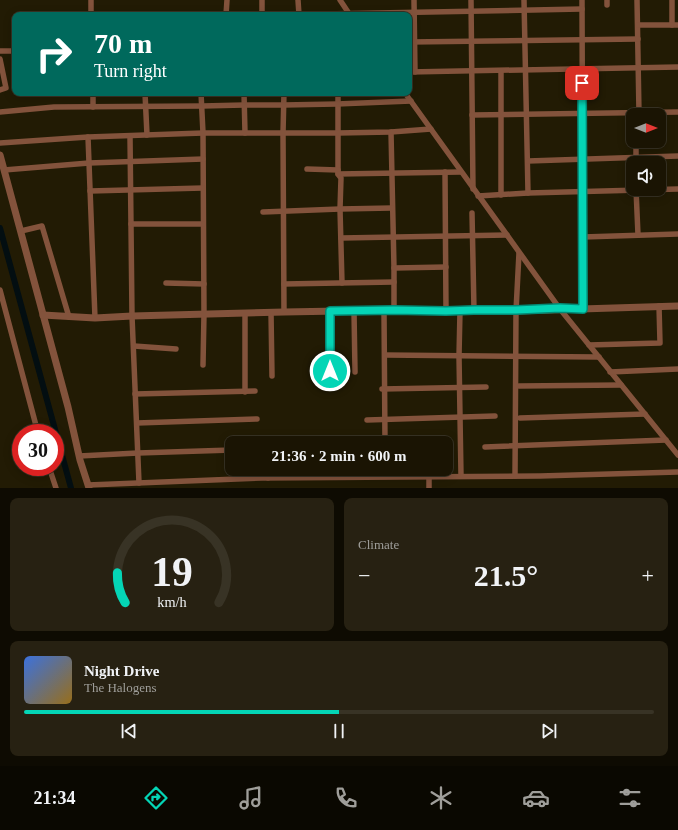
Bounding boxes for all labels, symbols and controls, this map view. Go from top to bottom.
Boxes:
icon: right [28,28,80,80]
text: 70 m [94,28,152,59]
text: Turn right [94,61,167,81]
pin [565,66,599,100]
icon: arrive [571,72,593,94]
north arrow [626,108,666,148]
map controls [626,108,666,196]
button: sound [626,156,666,196]
position arrow [309,350,351,392]
speed limit sign: 30 [12,424,64,476]
text: 21:36 · 2 min · 600 m [272,448,407,464]
text: Climate [358,537,399,552]
text: 19 [151,548,193,594]
text: 21.5° [474,559,538,592]
text: − [358,563,370,588]
text: + [642,563,654,588]
text: km/h [157,593,187,609]
text: Night Drive [84,663,159,679]
text: The Halogens [84,680,157,695]
icon: previous [118,720,140,742]
icon: pause [328,720,350,742]
icon: next [538,720,560,742]
icon: directions [142,784,170,812]
icon: music [237,784,265,812]
icon: phone [332,784,360,812]
icon: climate [427,784,455,812]
icon: car [522,784,550,812]
icon: filters [616,784,644,812]
text: 21:34 [33,788,75,808]

